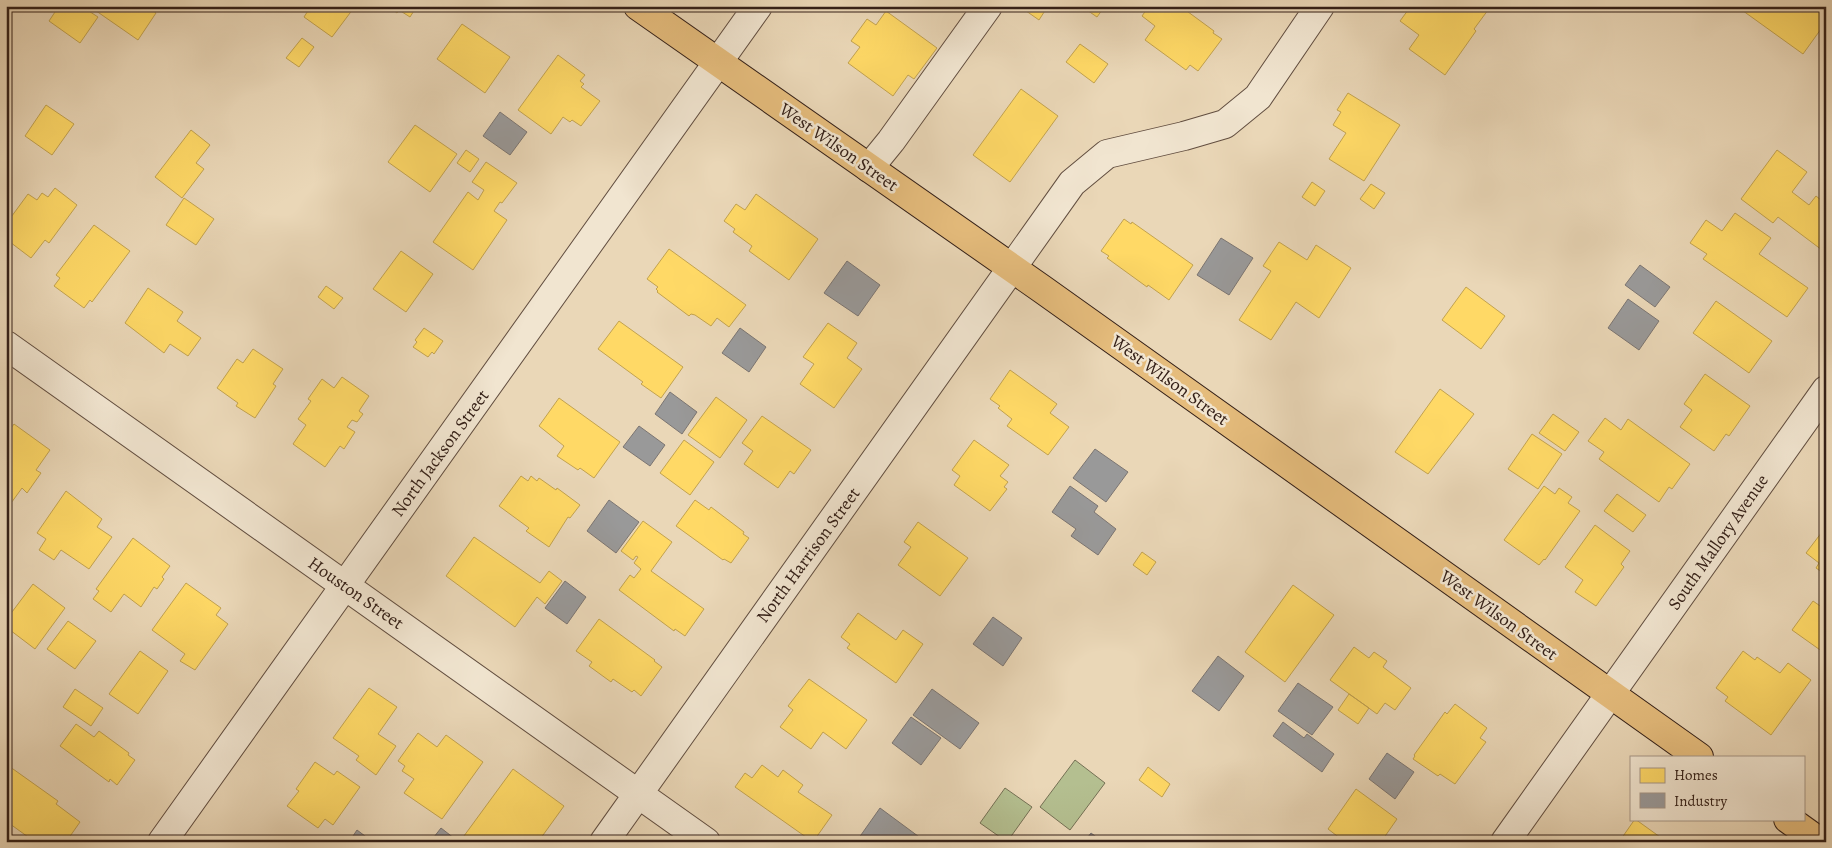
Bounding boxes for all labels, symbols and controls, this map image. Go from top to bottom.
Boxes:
street label: West Wilson Street [774,97,903,197]
street label: West Wilson Street [1106,329,1234,431]
street label: North Jackson Street [386,385,494,521]
street label: South Mallory Avenue [1662,469,1774,615]
street label: North Harrison Street [751,482,865,628]
street label: Houston Street [303,551,409,635]
street label: West Wilson Street [1435,564,1563,666]
legend [1630,756,1804,820]
text: Homes [1674,765,1718,785]
text: Industry [1674,791,1728,811]

